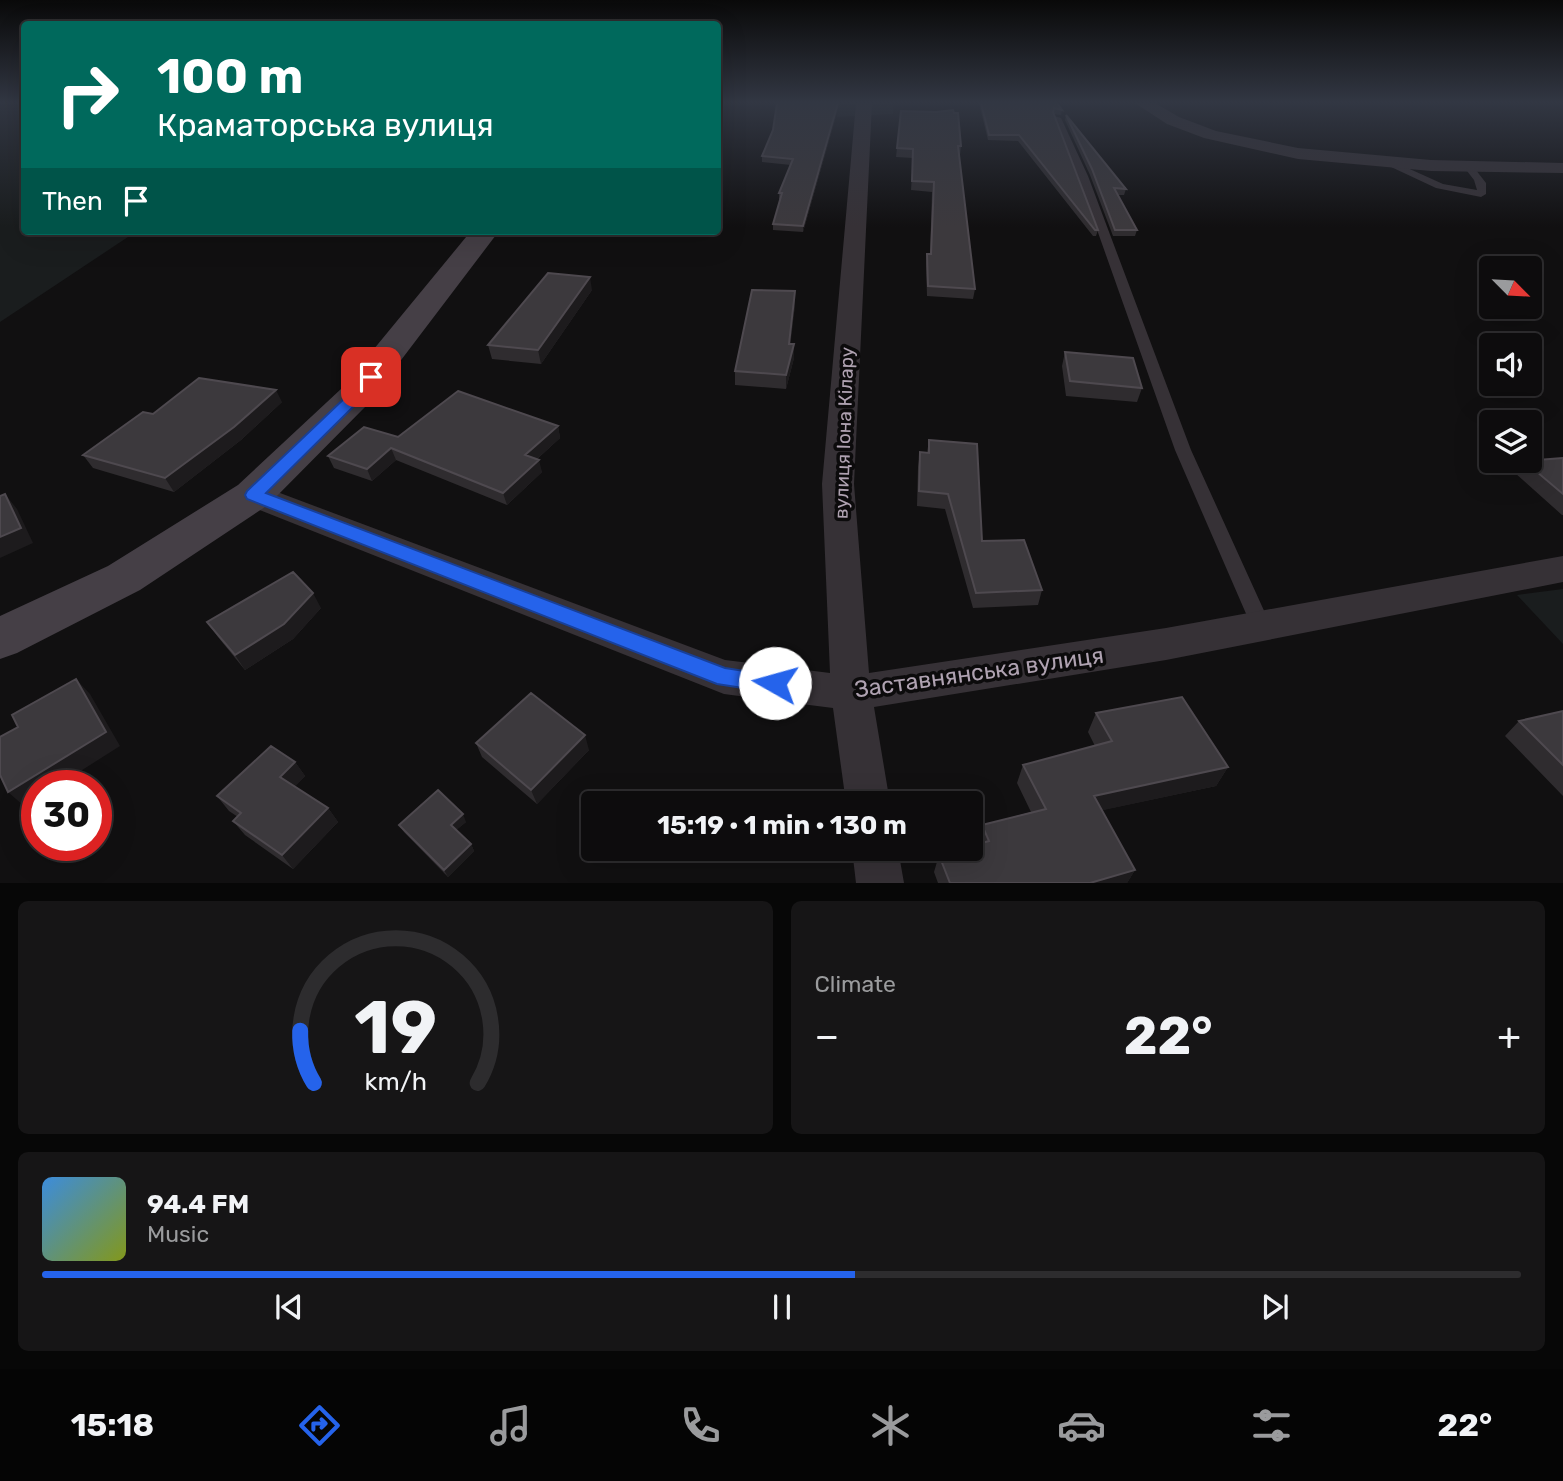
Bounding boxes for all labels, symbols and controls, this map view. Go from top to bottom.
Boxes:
text: 100 m [157,47,303,105]
icon: right [42,49,133,140]
text: Краматорська вулиця [157,106,494,144]
icon: arrive [117,182,155,220]
text: Then [42,186,103,217]
north arrow [1479,256,1542,318]
map controls [1479,256,1542,473]
button: sound [1479,333,1542,396]
pin [341,347,401,407]
street label: вулиця Іона Кілару [830,347,858,519]
icon: arrive [352,358,390,396]
button: layers [1479,410,1542,473]
street label: Заставнянська вулиця [853,641,1105,703]
position arrow [738,646,812,720]
speed limit sign: 30 [21,770,112,861]
text: 15:19 · 1 min · 130 m [657,810,907,841]
text: Climate [815,970,896,998]
text: 19 [354,986,437,1072]
text: 22° [1124,1005,1213,1067]
text: − [815,1013,839,1059]
text: + [1497,1013,1521,1059]
text: km/h [364,1067,426,1096]
text: 94.4 FM [147,1189,249,1220]
text: Music [147,1220,209,1248]
icon: previous [270,1288,308,1326]
icon: pause [763,1288,801,1326]
icon: next [1256,1288,1294,1326]
icon: directions [295,1401,344,1450]
icon: music [486,1401,535,1450]
icon: phone [676,1401,725,1450]
icon: climate [866,1401,915,1450]
icon: car [1057,1401,1106,1450]
icon: filters [1247,1401,1296,1450]
text: 15:18 [71,1406,154,1444]
text: 22° [1437,1406,1492,1444]

